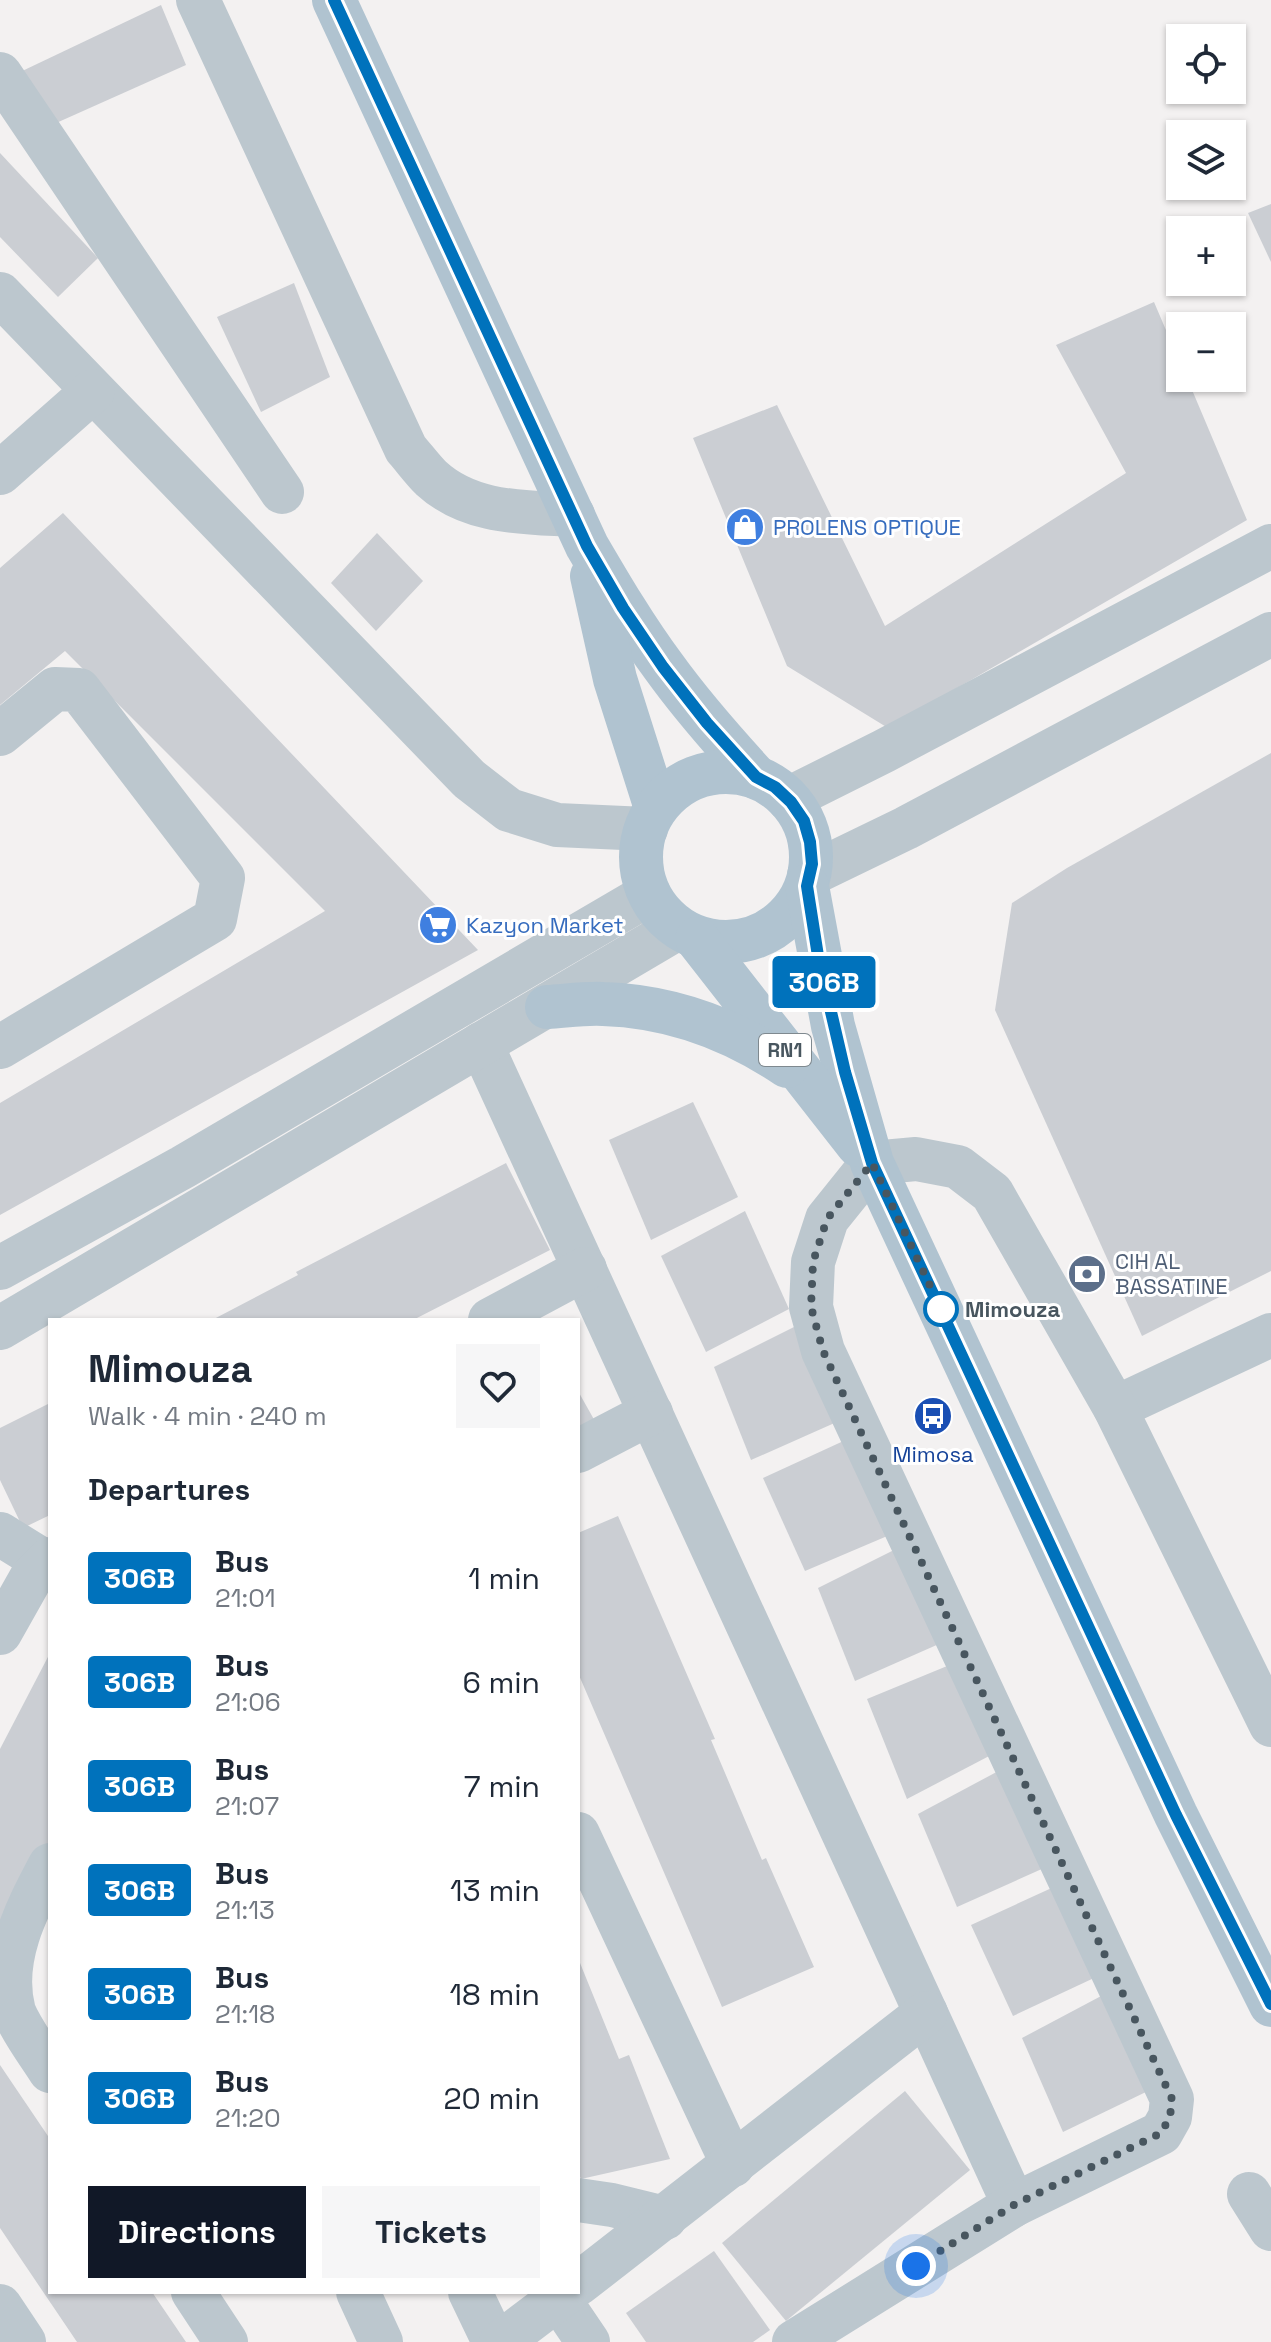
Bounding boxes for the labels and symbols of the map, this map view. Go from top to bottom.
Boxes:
shop icon: PROLENS OPTIQUE [724,506,766,548]
place label: PROLENS OPTIQUE [773,513,961,541]
supermarket icon: Kazyon Market [417,904,459,946]
place label: Kazyon Market [466,911,624,939]
line badge: 306B [768,956,880,1008]
road number: RN1 [759,1034,811,1066]
place label: CIH AL BASSATINE [1115,1247,1228,1300]
bank icon: CIH AL BASSATINE [1066,1253,1108,1295]
marker: Mimouza [924,1292,958,1326]
place label: Mimouza [965,1295,1060,1323]
bus stop icon: Mimosa [912,1395,954,1437]
place label: Mimosa [892,1440,974,1468]
your location [896,2246,936,2286]

